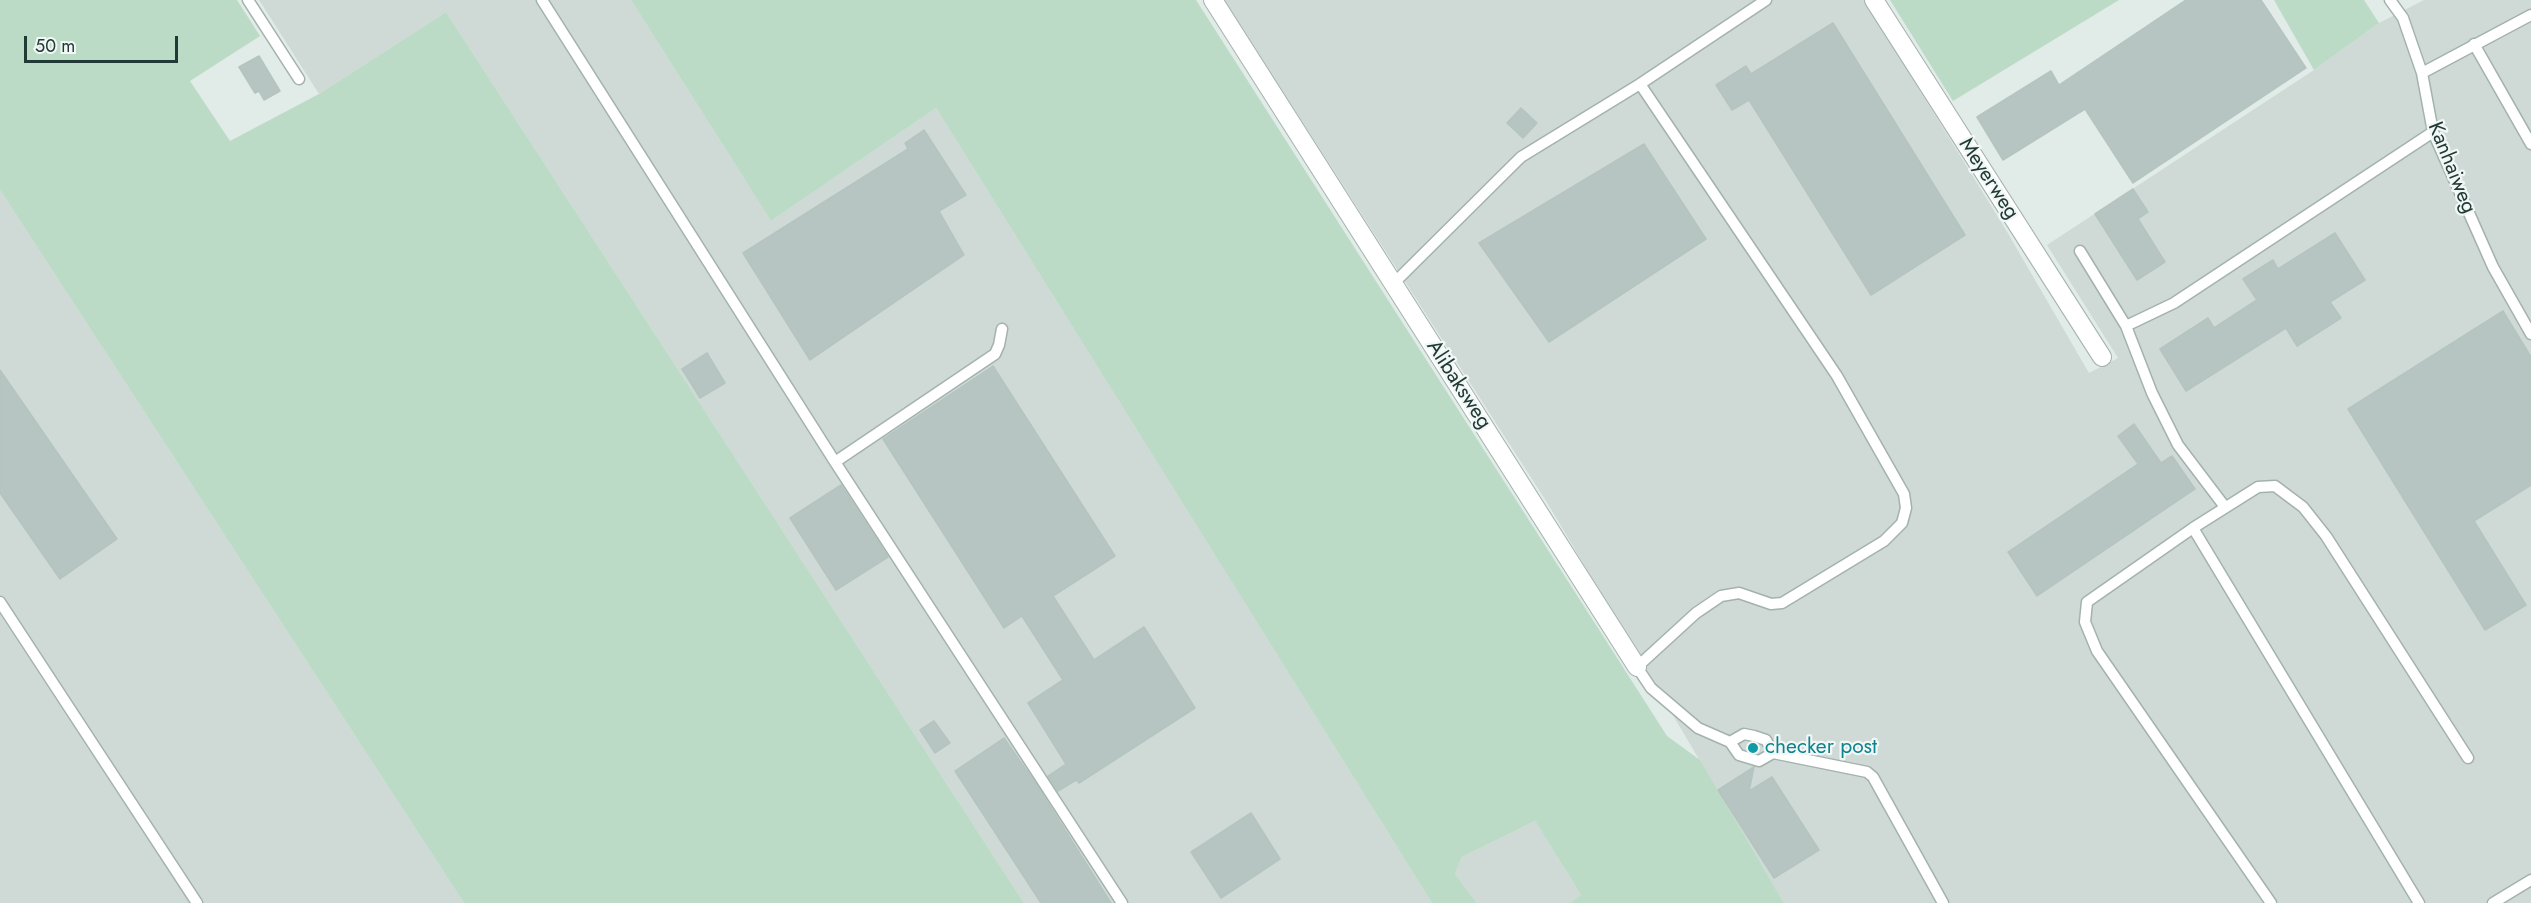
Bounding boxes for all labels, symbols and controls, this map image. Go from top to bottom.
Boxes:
scale bar [27,24,182,62]
text: 50 m [35,33,75,59]
street label: Kanhaiweg [2421,119,2481,217]
street label: Meyerweg [1952,134,2024,224]
street label: Alibaksweg [1420,336,1496,434]
place label: checker post [1765,735,1877,761]
marker: checker post [1746,741,1760,755]

